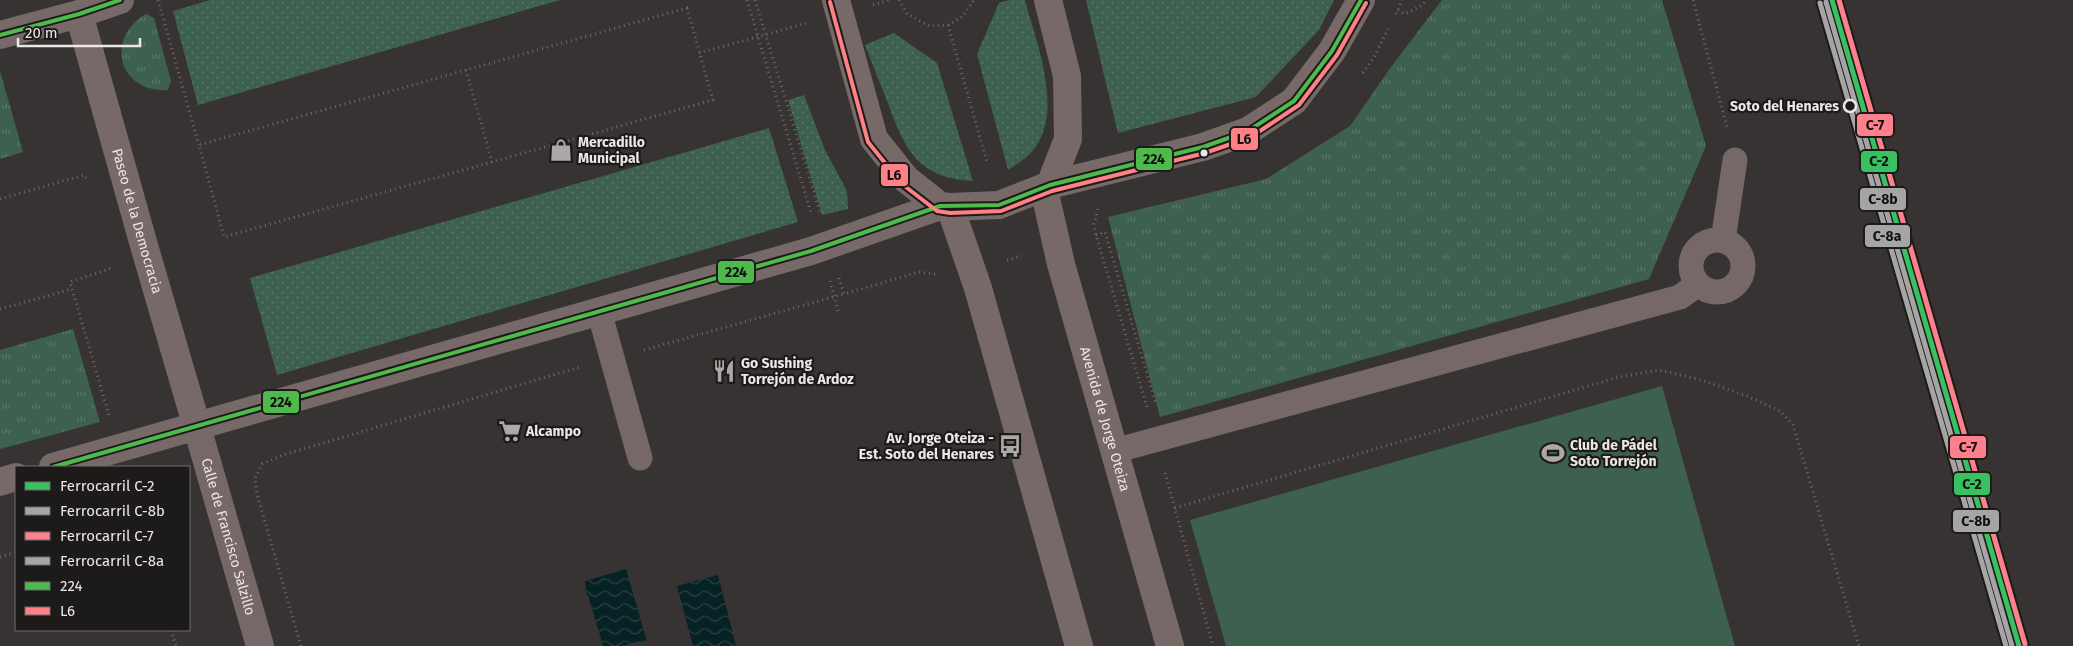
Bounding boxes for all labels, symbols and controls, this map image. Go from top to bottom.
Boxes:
scale bar [18,15,140,47]
text: 20 m [25,24,58,42]
place label: Soto del Henares [1730,98,1839,115]
marker: Soto del Henares [1843,99,1857,113]
line badge: C-7 [1856,113,1894,137]
text: C-7 [1866,117,1885,134]
line badge: L6 [1230,127,1259,151]
text: L6 [1237,131,1251,148]
place label: Mercadillo Municipal [578,134,645,167]
shop icon: Mercadillo Municipal [548,137,574,163]
street label: Paseo de la Democracia [109,146,166,296]
line badge: 224 [1135,147,1173,171]
unlabelled marker [1199,148,1209,158]
line badge: C-2 [1860,150,1898,173]
text: 224 [1143,151,1165,168]
text: C-2 [1869,153,1889,170]
line badge: L6 [880,163,909,187]
text: L6 [887,167,901,184]
line badge: C-8b [1859,187,1907,211]
text: C-8b [1868,191,1898,208]
line badge: C-8a [1864,224,1911,248]
text: C-8a [1873,228,1902,245]
line badge: 224 [717,260,755,284]
text: 224 [725,264,747,281]
street label: Avenida de Jorge Oteiza [1076,344,1134,493]
place label: Go Sushing Torrejón de Ardoz [741,355,854,388]
restaurant icon: Go Sushing Torrejón de Ardoz [711,358,737,384]
line badge: 224 [262,390,300,414]
text: 224 [270,394,292,411]
supermarket icon: Alcampo [497,418,523,444]
place label: Alcampo [525,423,581,440]
place label: Av. Jorge Oteiza - Est. Soto del Henares [859,430,994,463]
bus stop icon: Av. Jorge Oteiza - Est. Soto del Henares [997,433,1023,459]
line badge: C-7 [1949,435,1987,459]
place label: Club de Pádel Soto Torrejón [1570,437,1658,470]
text: C-7 [1959,439,1978,456]
sports icon: Club de Pádel Soto Torrejón [1540,440,1566,466]
street label: Calle de Francisco Salzillo [198,456,259,617]
legend [15,466,190,631]
line badge: C-2 [1953,472,1991,496]
text: C-2 [1962,476,1982,493]
text: Ferrocarril C-2 [60,477,154,495]
text: Ferrocarril C-8b [60,502,165,520]
line badge: C-8b [1952,509,2000,533]
text: C-8b [1961,513,1991,530]
text: Ferrocarril C-7 [60,527,154,545]
text: Ferrocarril C-8a [60,552,164,570]
text: 224 [60,577,82,595]
text: L6 [60,602,75,620]

